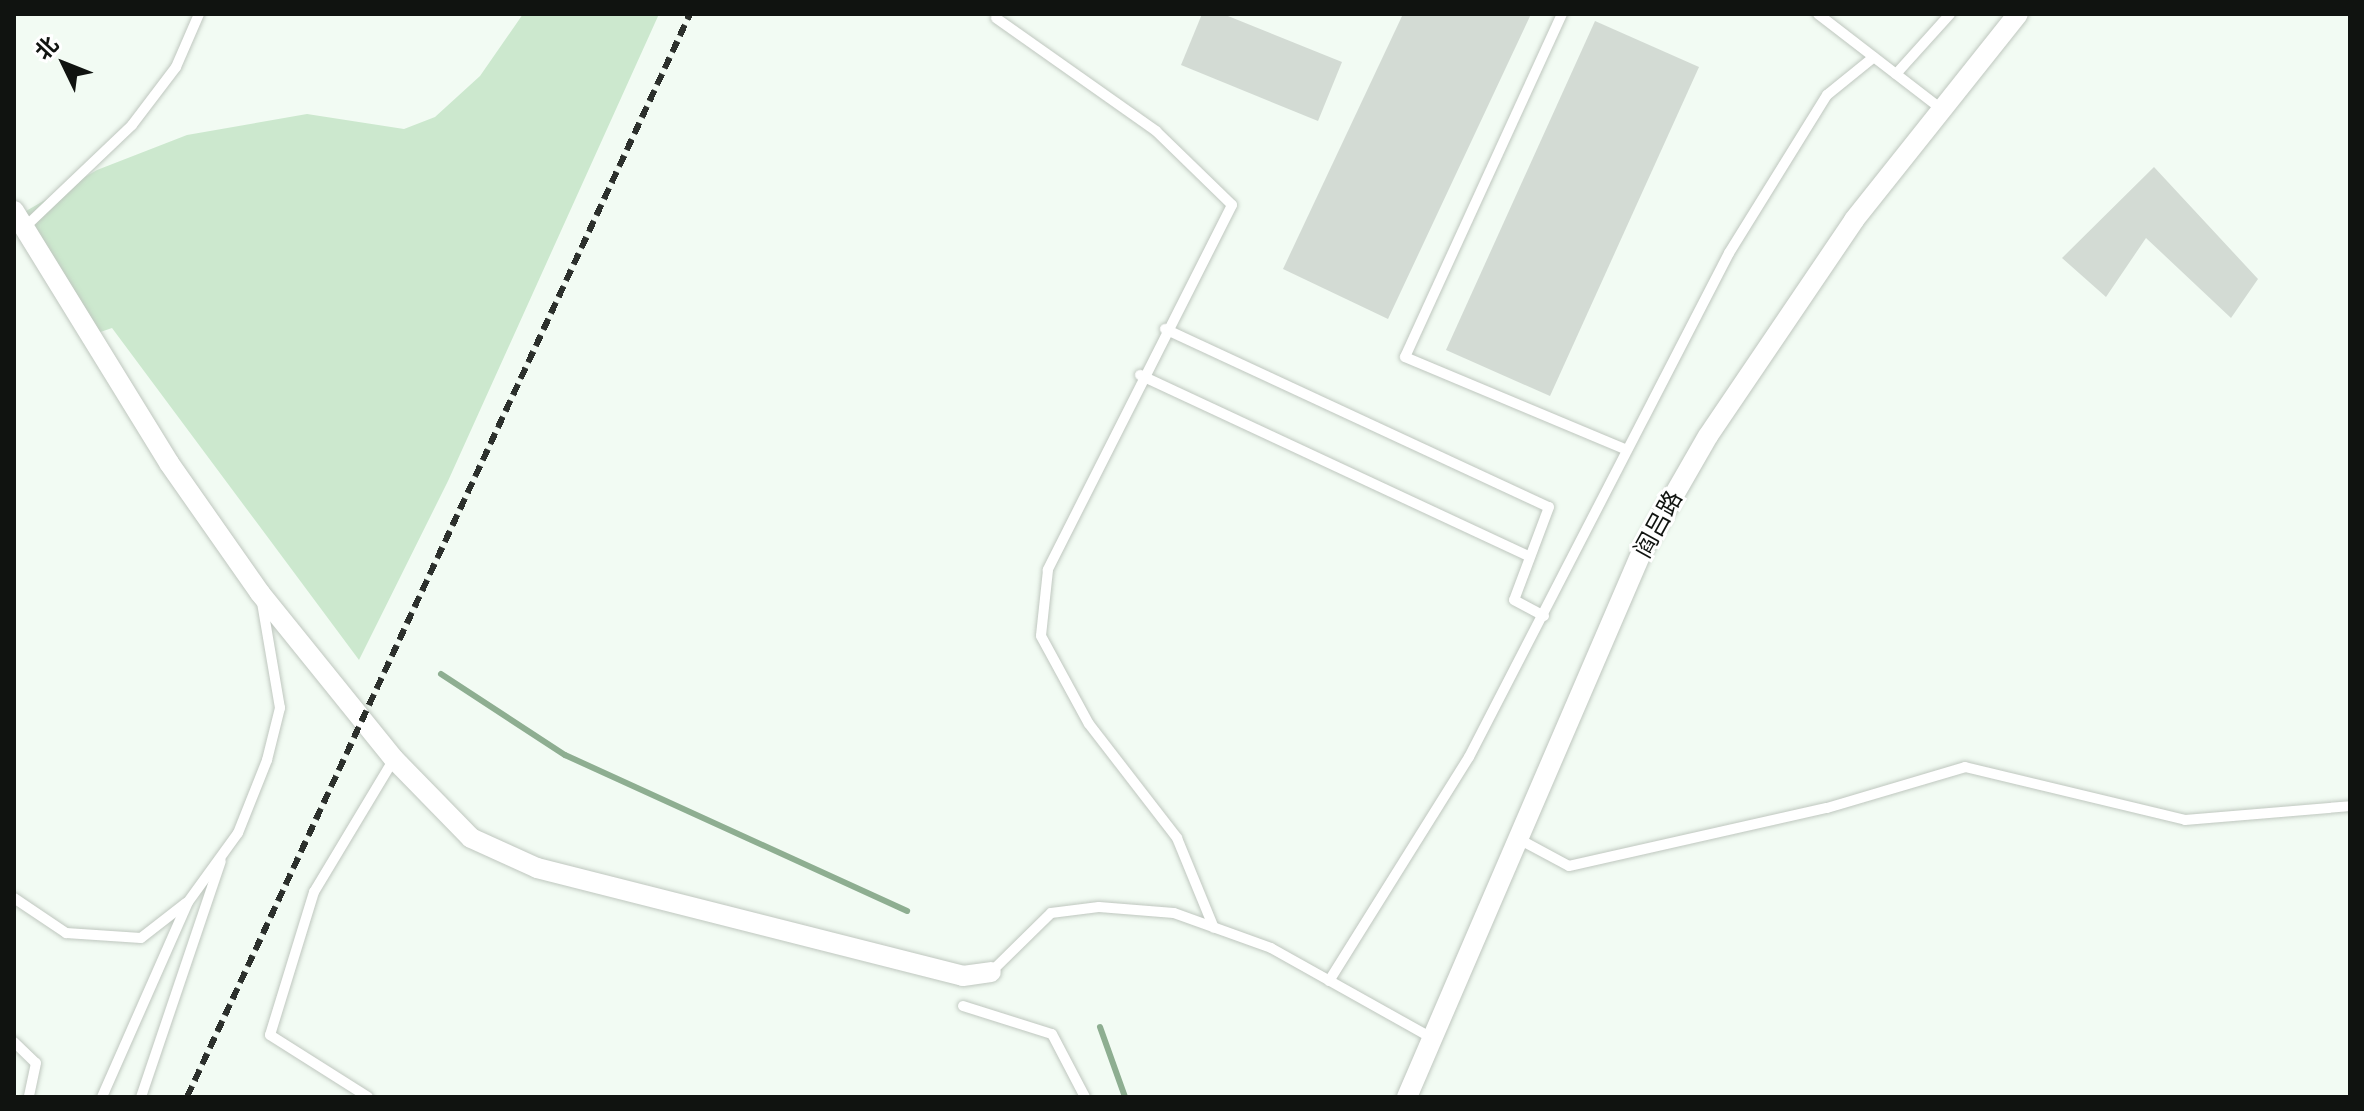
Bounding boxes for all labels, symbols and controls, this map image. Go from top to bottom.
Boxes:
north arrow [24,24,104,104]
text: 北 [29,30,64,65]
street label: 阎吕路 [1628,486,1688,562]

